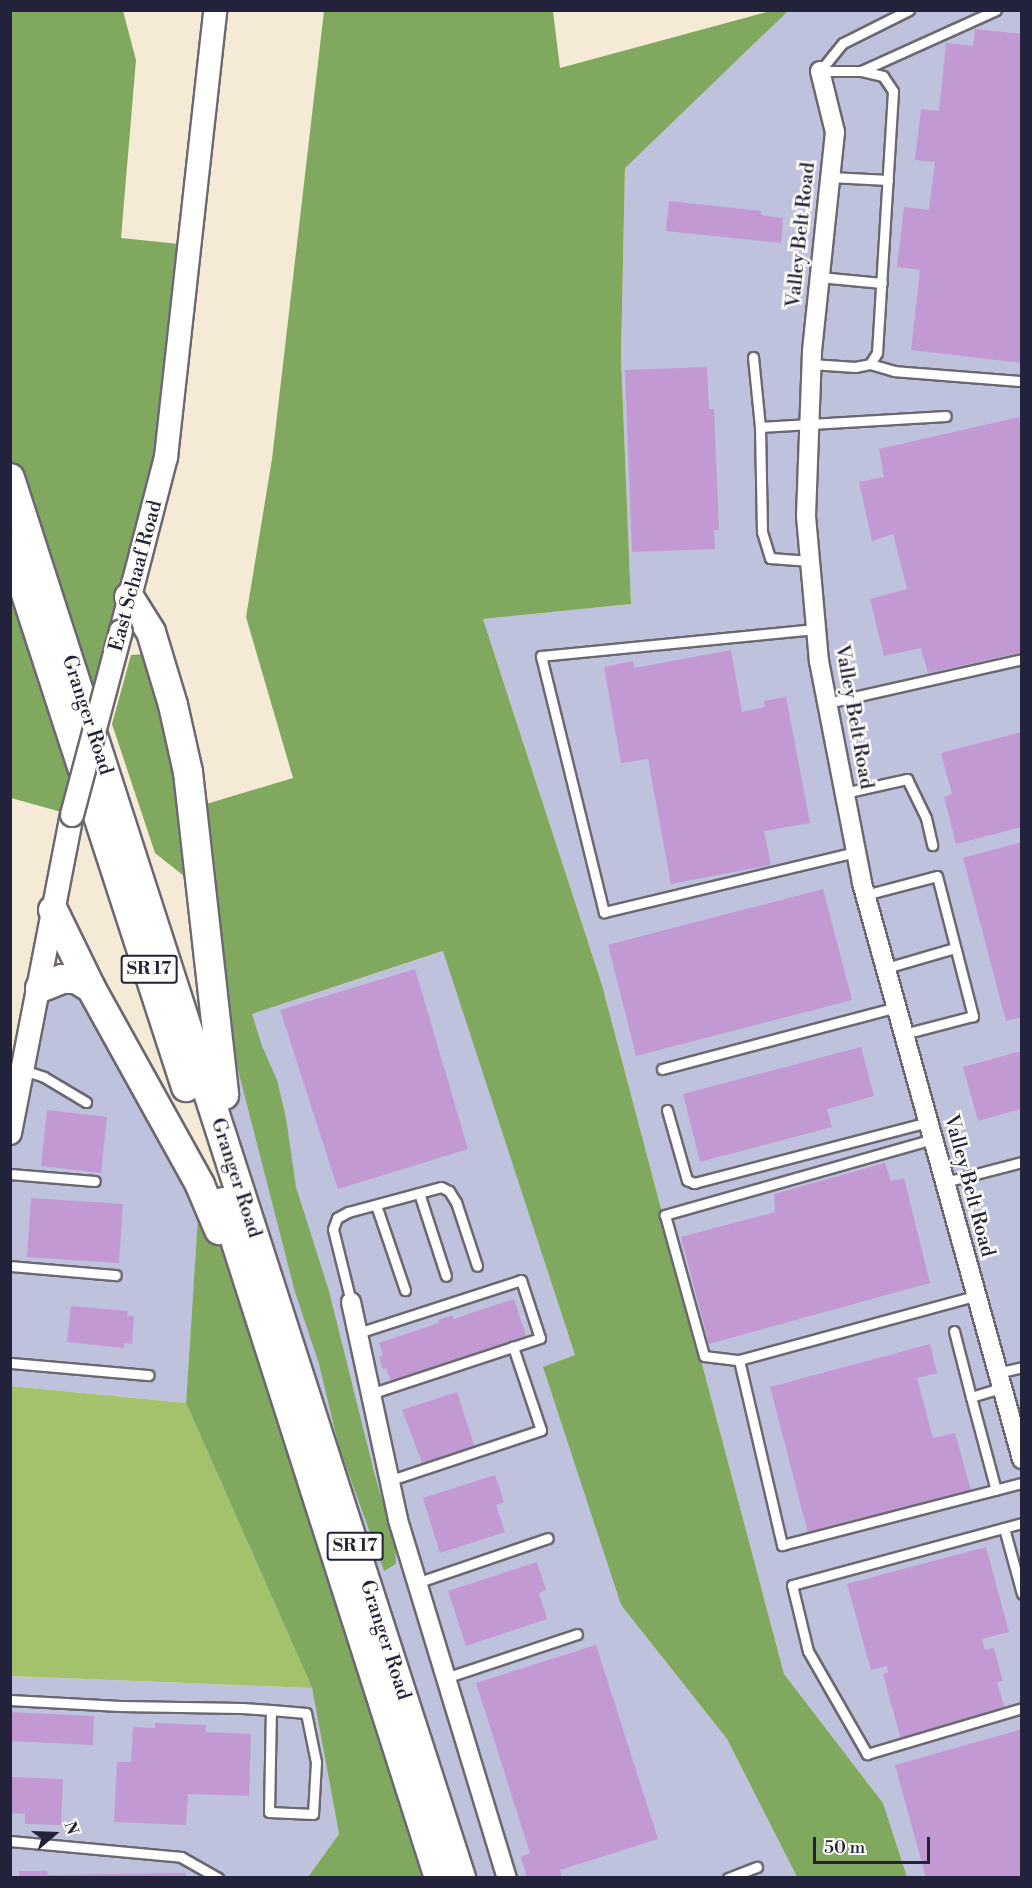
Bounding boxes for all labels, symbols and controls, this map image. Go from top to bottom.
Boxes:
street label: Valley Belt Road [781,161,821,309]
street label: East Schaaf Road [104,498,168,654]
street label: Valley Belt Road [829,643,879,791]
street label: Granger Road [56,652,118,778]
road number: SR 17 [120,954,178,984]
street label: Valley Belt Road [939,1112,999,1260]
street label: Granger Road [205,1115,267,1241]
road number: SR 17 [326,1531,384,1561]
street label: Granger Road [354,1577,416,1703]
north arrow [24,1804,84,1864]
text: N [60,1819,83,1837]
scale bar [816,1825,933,1863]
text: 50 m [824,1836,865,1859]

